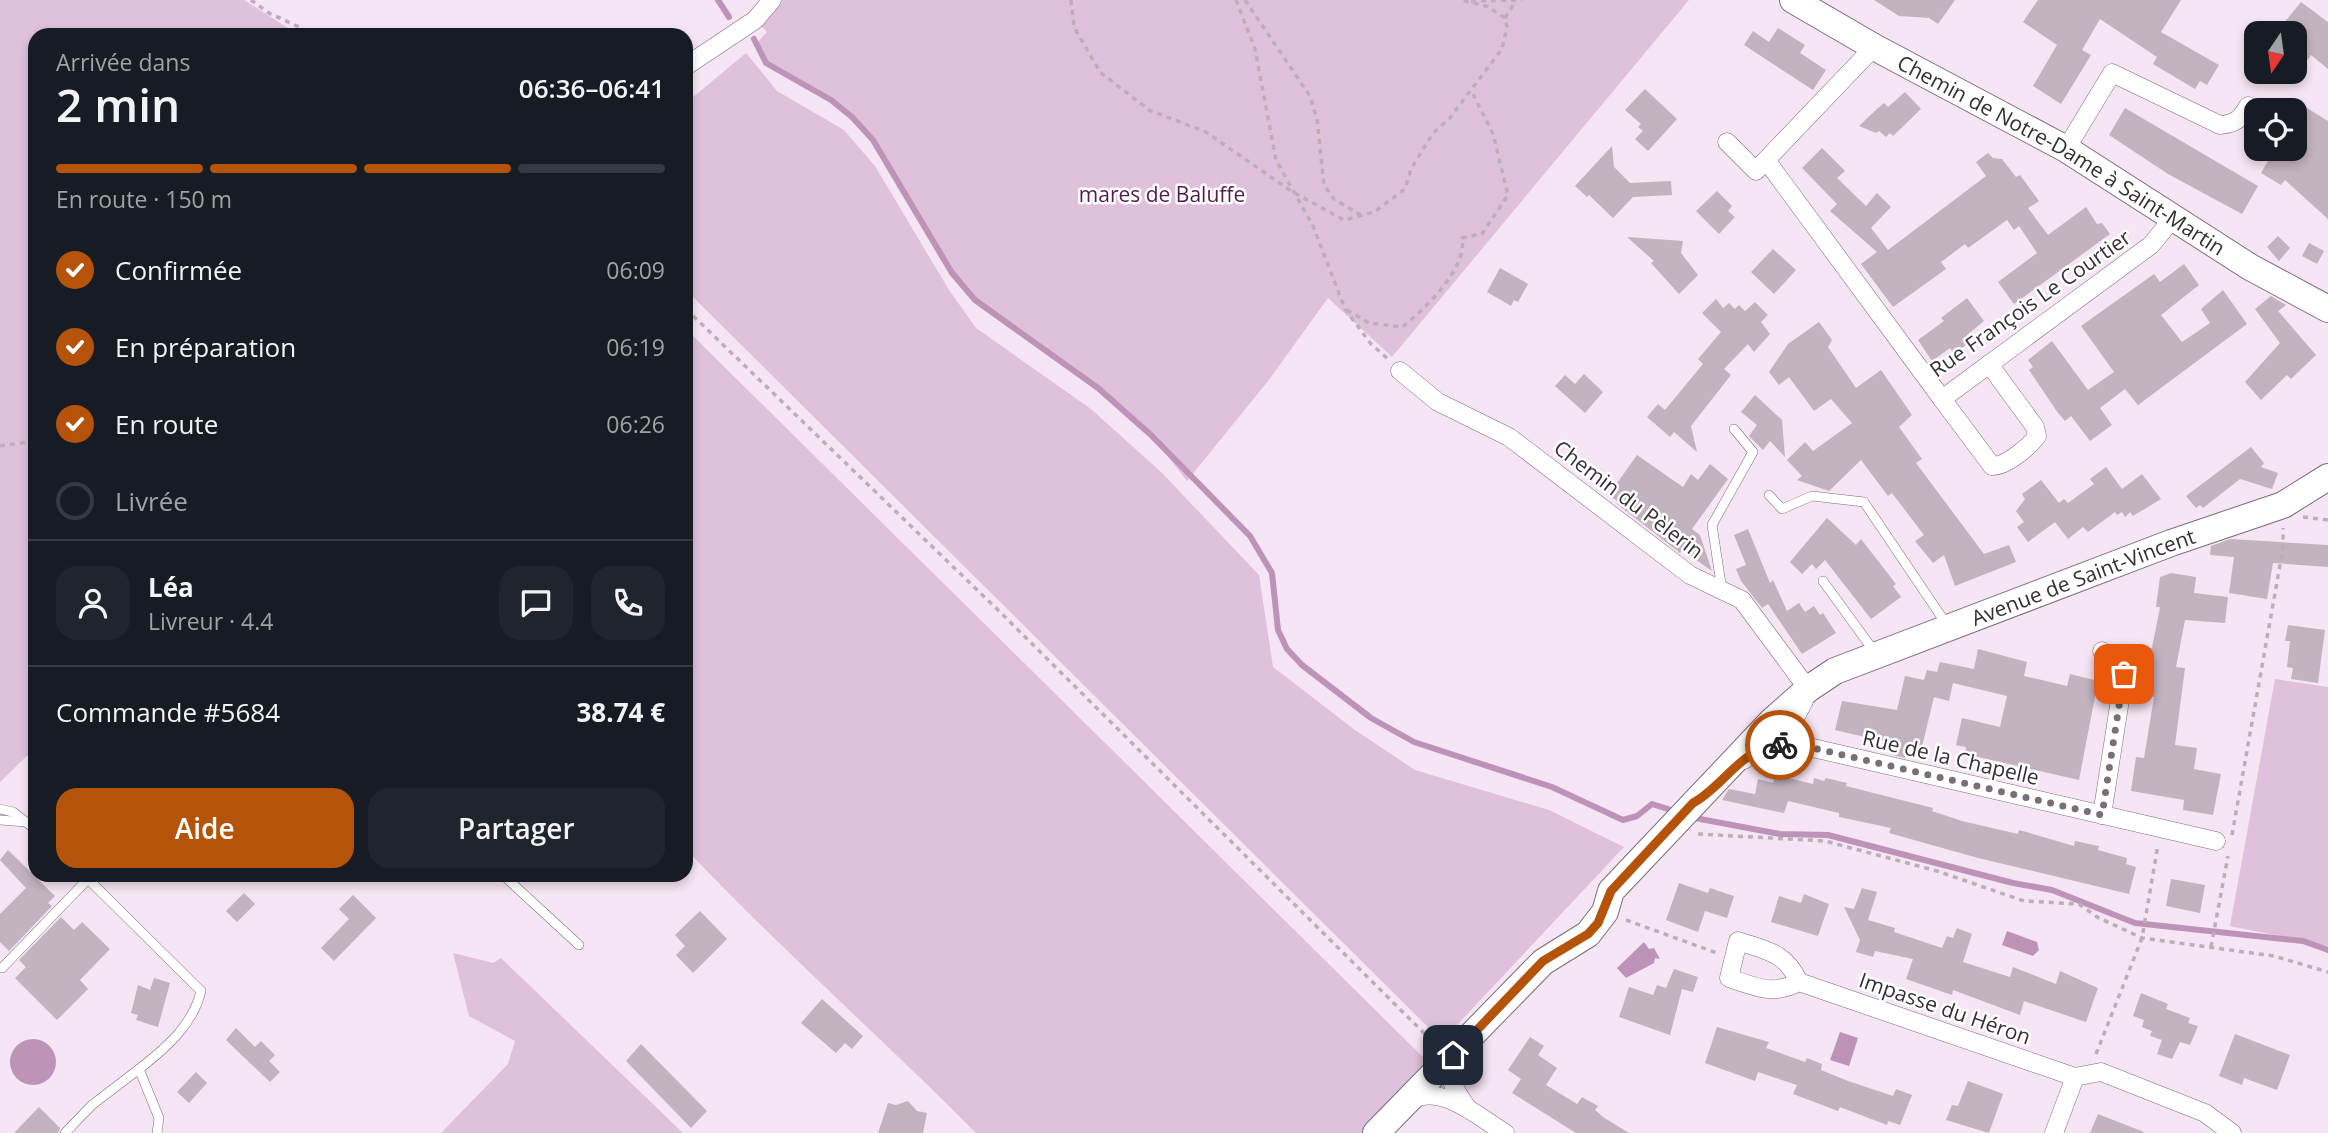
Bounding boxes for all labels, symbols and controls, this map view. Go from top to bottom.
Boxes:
north arrow [2244,21,2306,84]
map controls [2244,21,2307,161]
text: Arrivée dans [56,46,190,78]
street label: Chemin de Notre-Dame à Saint-Martin [1893,48,2231,262]
text: 06:36–06:41 [519,70,665,106]
text: 2 min [56,73,180,135]
button: locate [2244,98,2307,161]
park label: mares de Baluffe [1079,180,1245,208]
text: En route · 150 m [56,183,232,215]
street label: Rue François Le Courtier [1924,223,2136,383]
icon: check [56,251,94,289]
text: Confirmée [115,252,242,288]
text: 06:09 [606,254,665,286]
icon: check [56,328,94,366]
text: En préparation [115,329,296,365]
text: 06:19 [606,331,665,363]
icon: check [56,405,94,443]
text: En route [115,406,218,442]
text: 06:26 [606,408,665,440]
street label: Chemin du Pèlerin [1549,434,1709,564]
text: Livrée [115,483,188,519]
street label: Avenue de Saint-Vincent [1967,522,2199,632]
button: person [56,566,130,640]
button: chat [499,566,573,640]
button: phone [591,566,665,640]
text: Léa [148,569,194,605]
text: Livreur · 4.4 [148,605,273,637]
pin [2094,644,2154,704]
icon: bag [2105,655,2143,693]
text: Commande #5684 [56,694,280,730]
text: 38.74 € [577,694,665,730]
courier [1745,710,1815,780]
street label: Rue de la Chapelle [1860,723,2042,791]
icon: bike [1761,726,1799,764]
button: Aide [56,788,354,868]
button: Partager [368,788,665,868]
street label: Impasse du Héron [1856,966,2034,1050]
pin [1423,1025,1483,1085]
icon: home [1434,1036,1472,1074]

